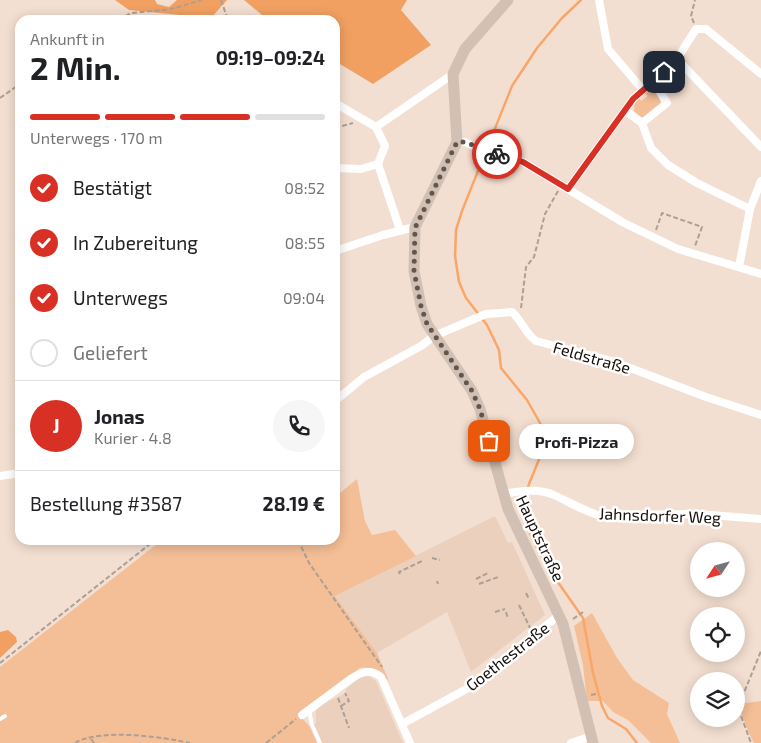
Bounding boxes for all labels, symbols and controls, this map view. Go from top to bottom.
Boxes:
text: Ankunft in [30,29,105,48]
text: 09:19–09:24 [216,46,325,69]
text: 2 Min. [30,48,121,86]
pin [643,51,685,93]
icon: home [650,58,678,86]
text: Unterwegs · 170 m [30,128,163,147]
courier [472,129,522,179]
icon: bike [483,140,511,168]
icon: check [30,174,58,202]
text: Bestätigt [73,176,152,199]
text: 08:52 [284,178,325,197]
icon: check [30,229,58,257]
text: In Zubereitung [73,231,198,254]
text: 08:55 [285,233,325,252]
icon: check [30,284,58,312]
text: Unterwegs [73,286,168,309]
text: 09:04 [283,288,325,307]
street label: Feldstraße [551,337,633,377]
text: Geliefert [73,341,148,364]
button: phone [273,400,325,452]
text: Jonas [94,405,145,428]
text: J [52,414,60,437]
pin [468,420,510,462]
callout: Profi-Pizza [519,424,634,458]
icon: bag [475,427,503,455]
text: Kurier · 4.8 [94,428,172,447]
text: Profi-Pizza [535,432,618,451]
text: Bestellung #3587 [30,492,182,515]
text: 28.19 € [263,492,325,515]
street label: Hauptstraße [513,492,569,584]
street label: Jahnsdorfer Weg [599,503,721,527]
north arrow [690,542,745,598]
map controls [690,542,745,727]
button: locate [690,607,745,662]
street label: Goethestraße [462,618,552,694]
button: layers [690,672,745,727]

